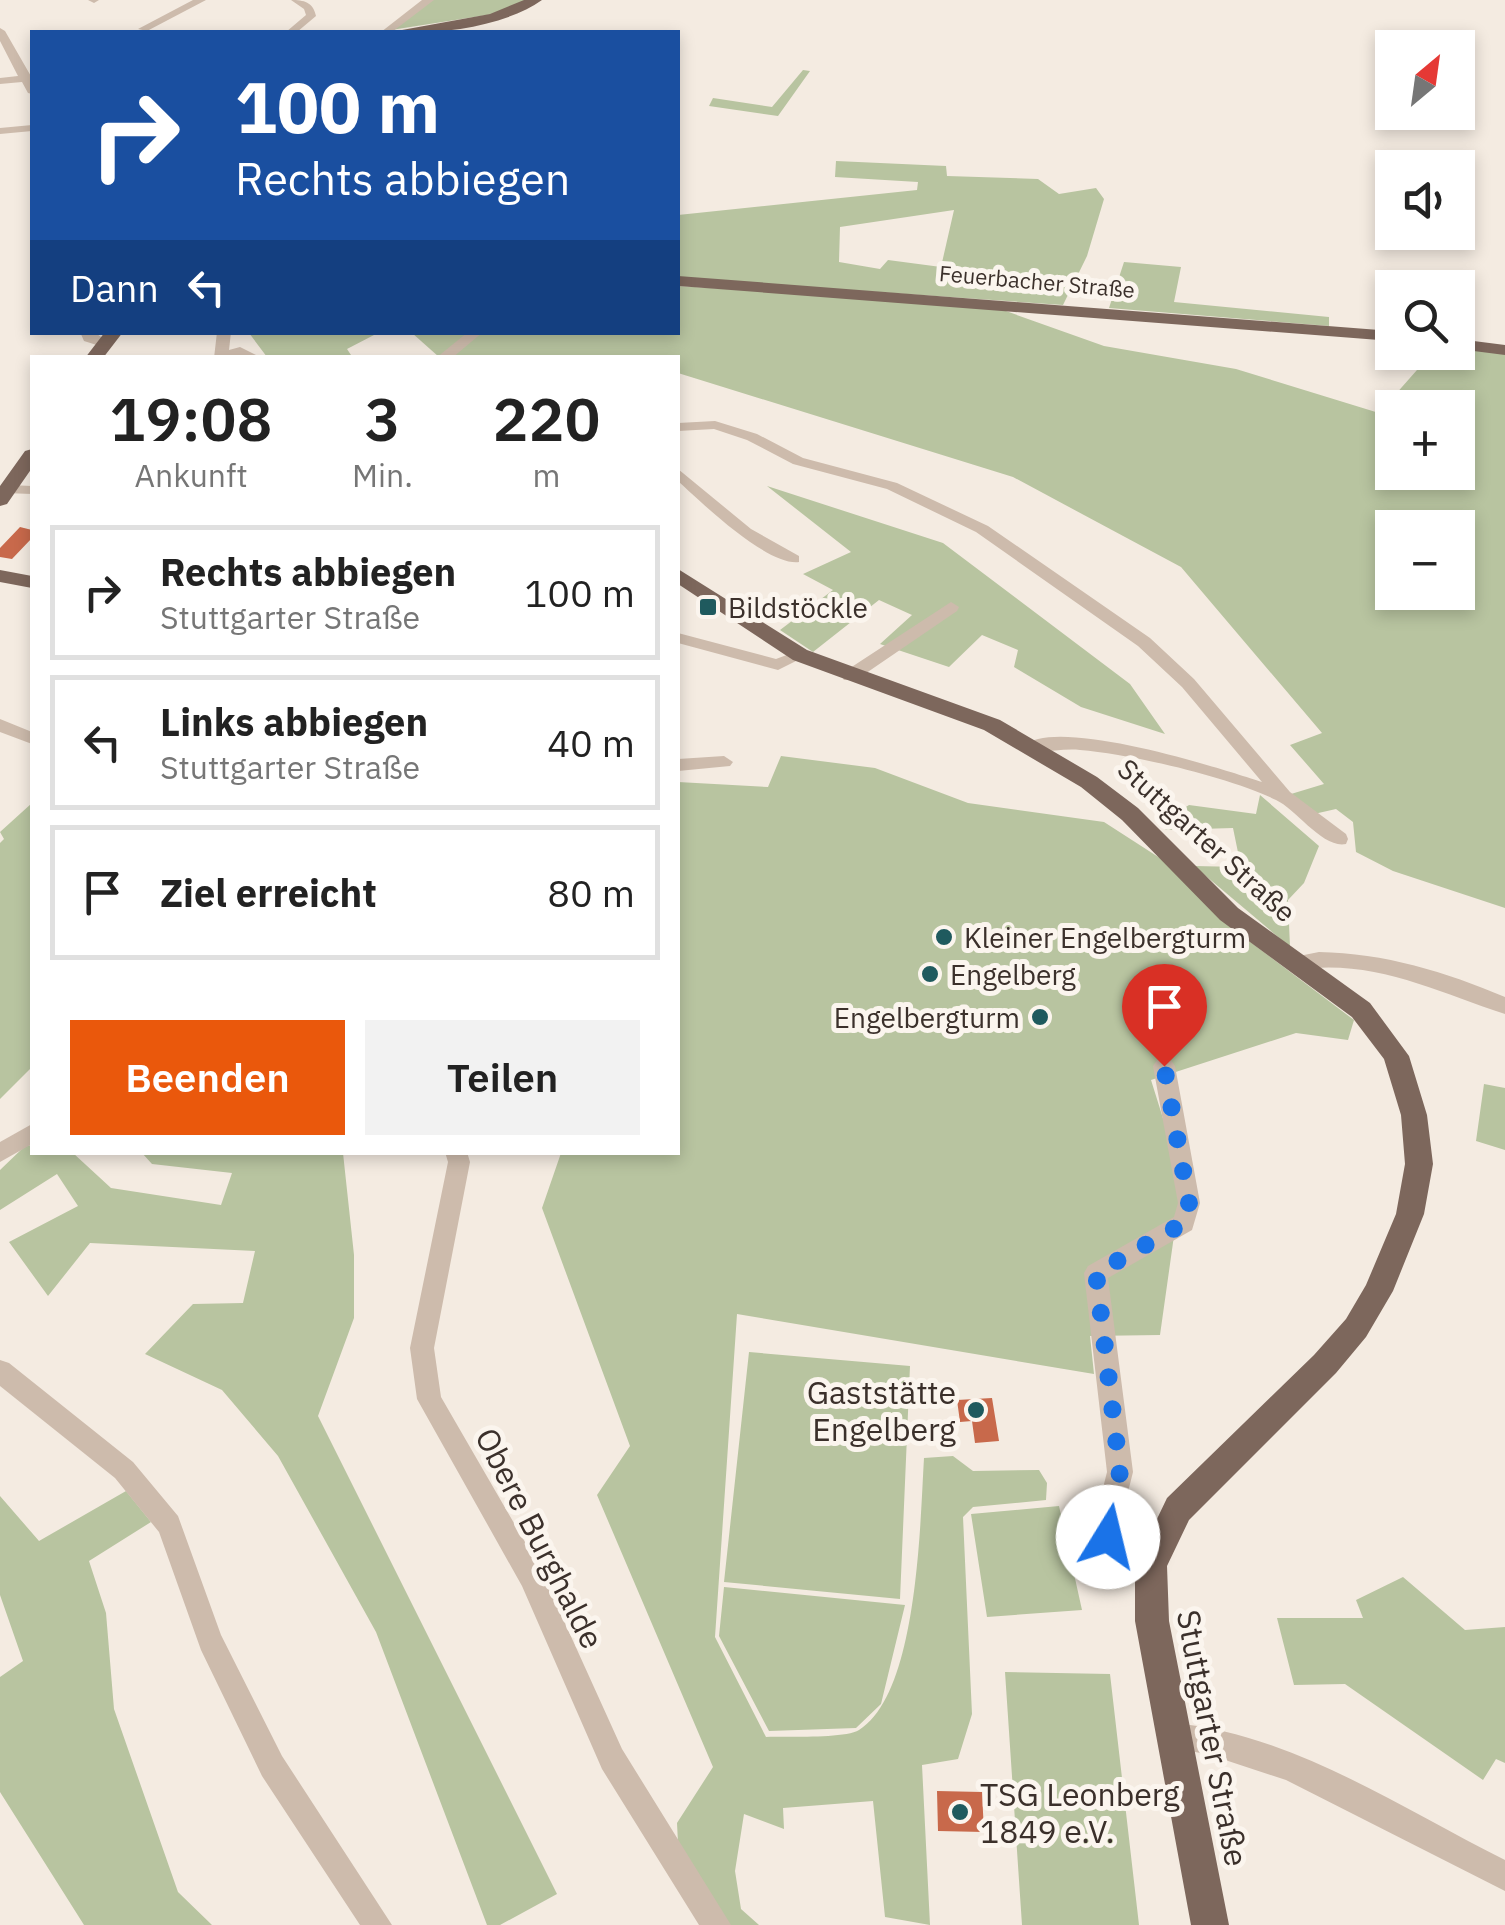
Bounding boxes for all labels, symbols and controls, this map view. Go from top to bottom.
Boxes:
north arrow [1375,30,1475,130]
map controls [1375,30,1475,610]
text: 100 m [235,61,440,152]
icon: right [70,70,200,200]
text: Rechts abbiegen [235,149,570,207]
button: sound [1375,150,1475,250]
street label: Feuerbacher Straße [938,258,1136,304]
icon: left [179,260,234,315]
text: Dann [70,263,159,312]
button: search [1375,270,1475,370]
text: 19:08 [109,379,273,458]
text: 3 [365,379,401,458]
text: 220 [492,379,600,458]
button: + [1375,390,1475,490]
text: Ankunft [134,454,248,496]
text: Min. [352,454,413,496]
text: m [533,454,560,496]
button: − [1375,510,1475,610]
text: Rechts abbiegen [160,547,456,596]
icon: right [75,565,130,620]
text: 100 m [524,568,635,617]
place label: Bildstöckle [728,589,868,626]
text: Stuttgarter Straße [160,596,420,638]
marker: Bildstöckle [697,596,719,618]
text: Links abbiegen [160,697,428,746]
icon: left [75,715,130,770]
text: 40 m [547,718,635,767]
text: Stuttgarter Straße [160,746,420,788]
street label: Stuttgarter Straße [1110,750,1304,930]
icon: arrive [75,865,130,920]
text: Ziel erreicht [160,868,377,917]
text: 80 m [547,868,635,917]
place label: Kleiner Engelbergturm [964,919,1246,956]
marker: Kleiner Engelbergturm [933,926,955,948]
place label: Engelberg [950,956,1076,993]
marker: Engelberg [919,963,941,985]
pin [1122,964,1207,1067]
icon: arrive [1137,979,1192,1034]
place label: Engelbergturm [834,999,1020,1036]
marker: Engelbergturm [1029,1006,1051,1028]
button: Beenden [70,1020,345,1135]
button: Teilen [365,1020,640,1135]
place label: Gaststätte Engelberg [807,1371,956,1450]
marker: Gaststätte Engelberg [965,1399,987,1421]
street label: Obere Burghalde [466,1420,614,1656]
position arrow [1056,1485,1160,1589]
street label: Stuttgarter Straße [1168,1606,1258,1870]
place label: TSG Leonberg 1849 e.V. [980,1773,1180,1852]
marker: TSG Leonberg 1849 e.V. [949,1801,971,1823]

